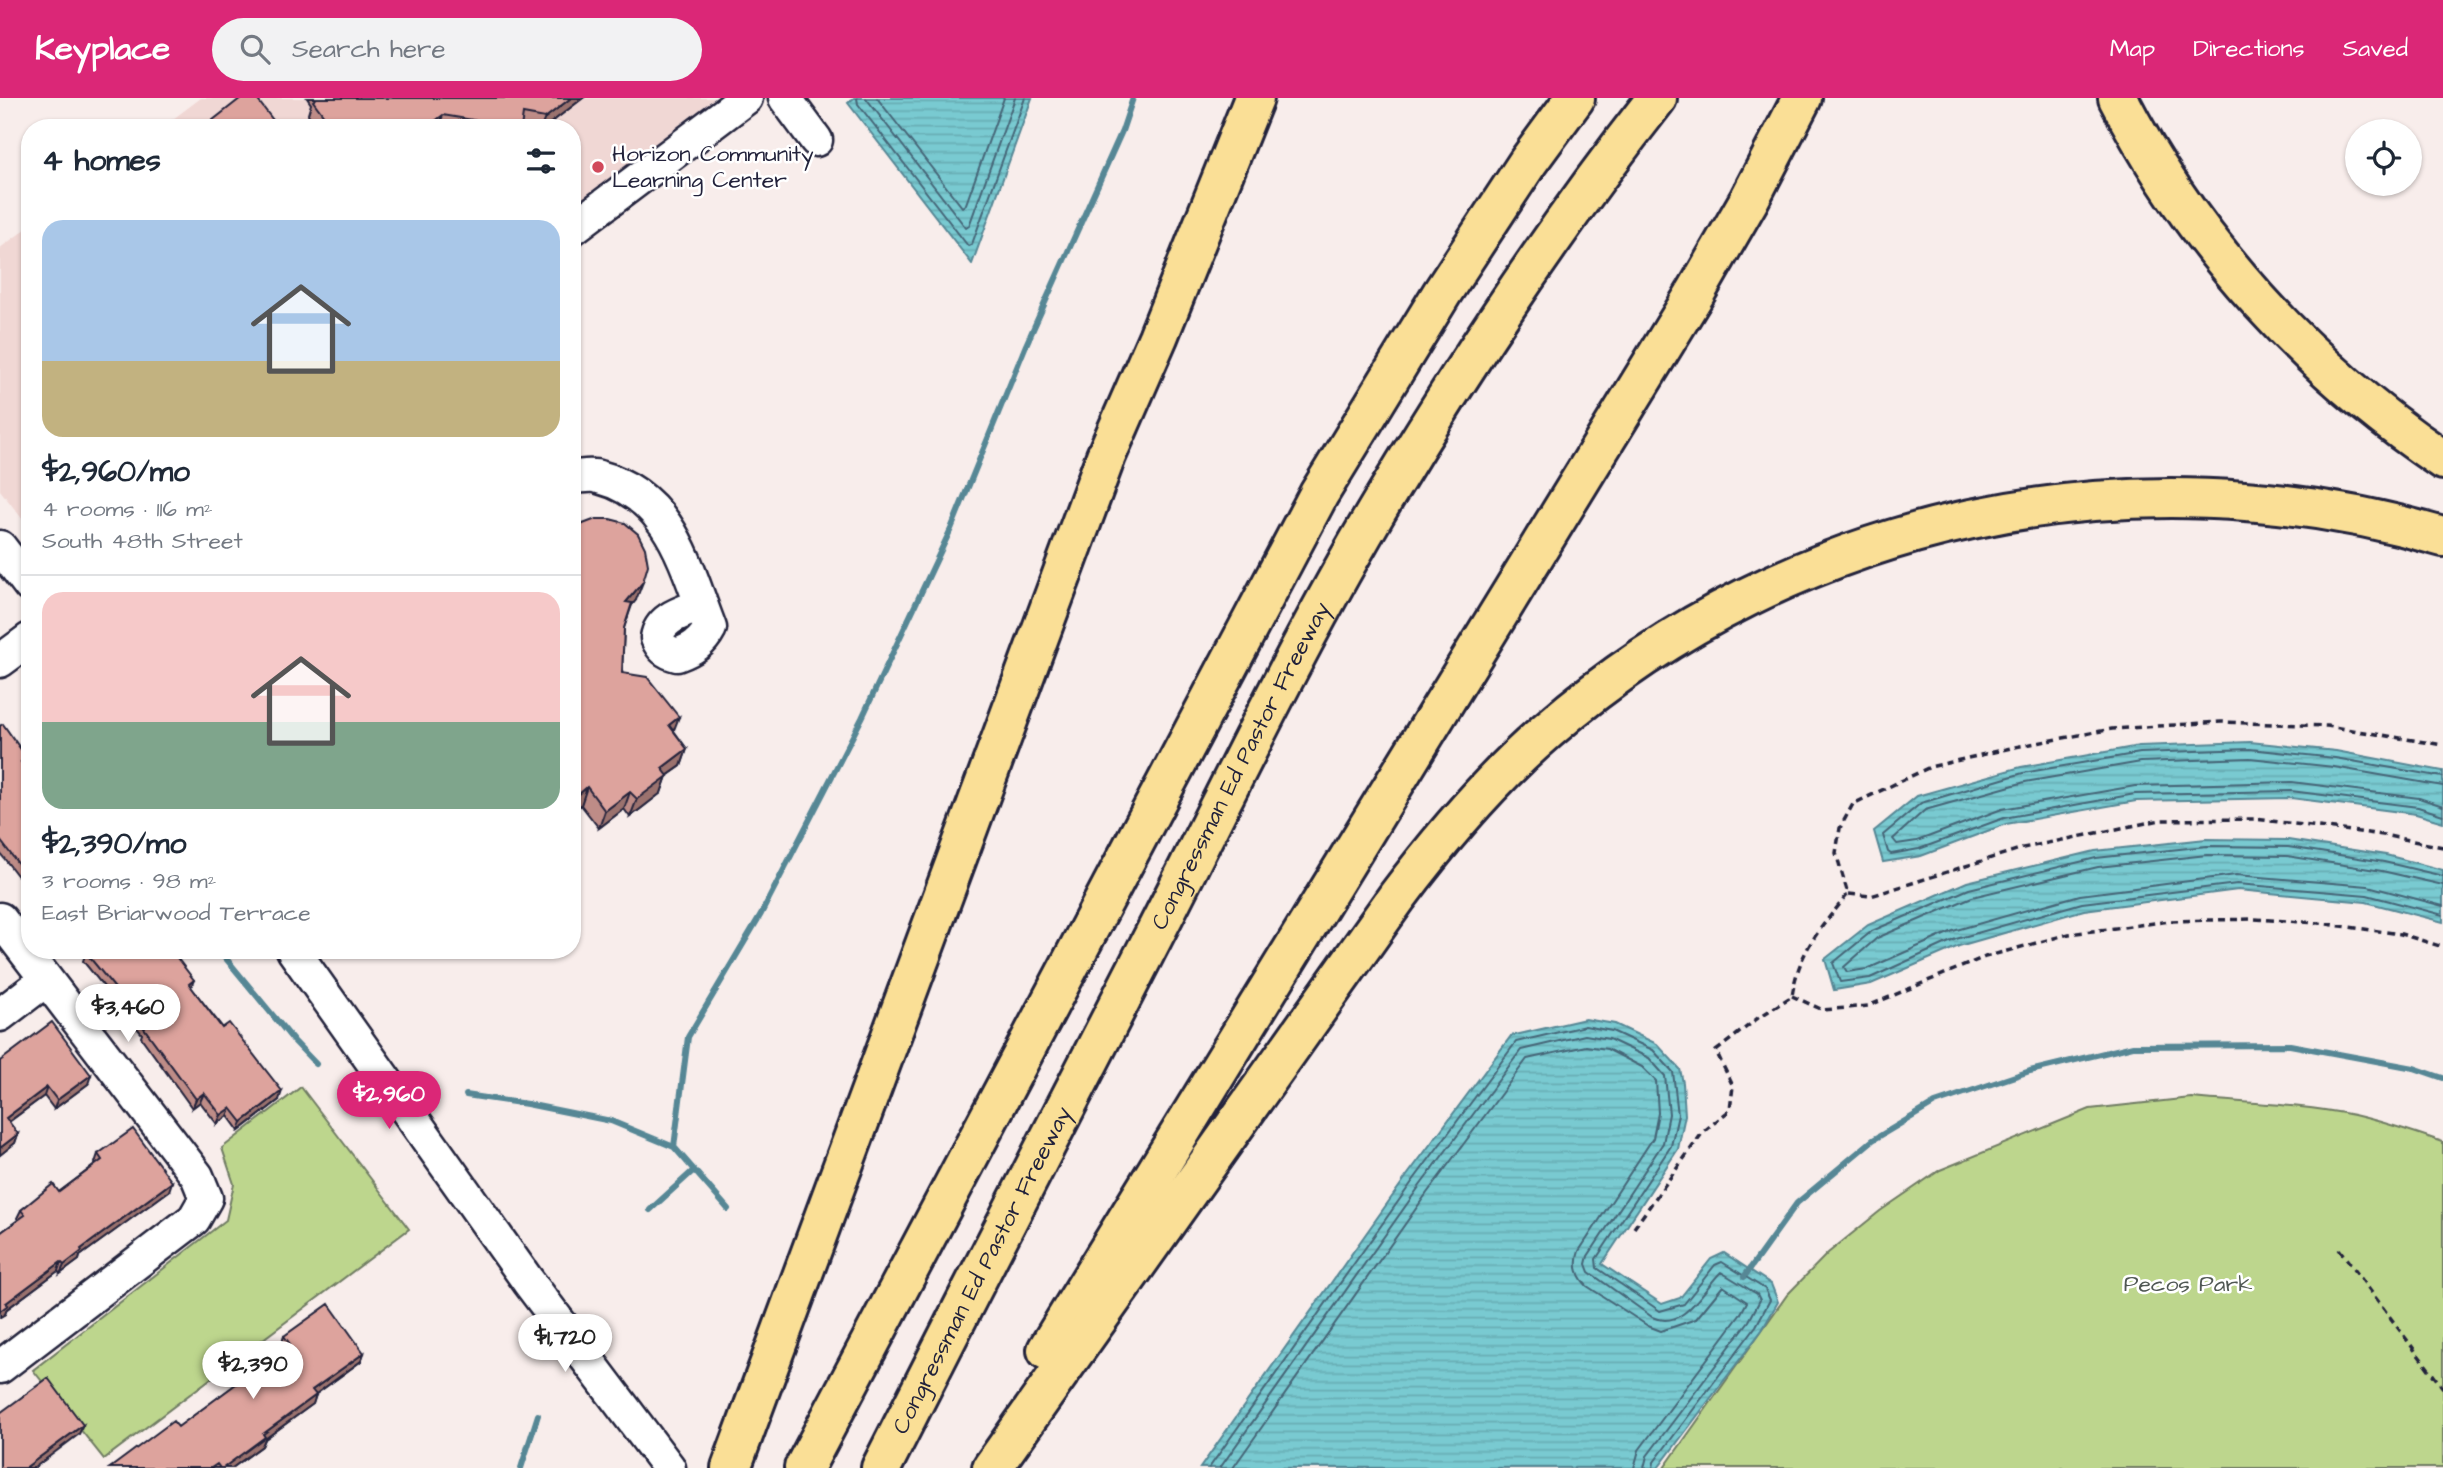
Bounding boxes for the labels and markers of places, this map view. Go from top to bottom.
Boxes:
place label: Horizon Community Learning Center [612,138,814,197]
marker: Horizon Community Learning Center [590,159,606,175]
pin: $3,460 [71,984,185,1044]
pin: $2,960 [332,1072,446,1131]
pin: $1,720 [508,1314,622,1374]
pin: $2,390 [196,1342,310,1401]

